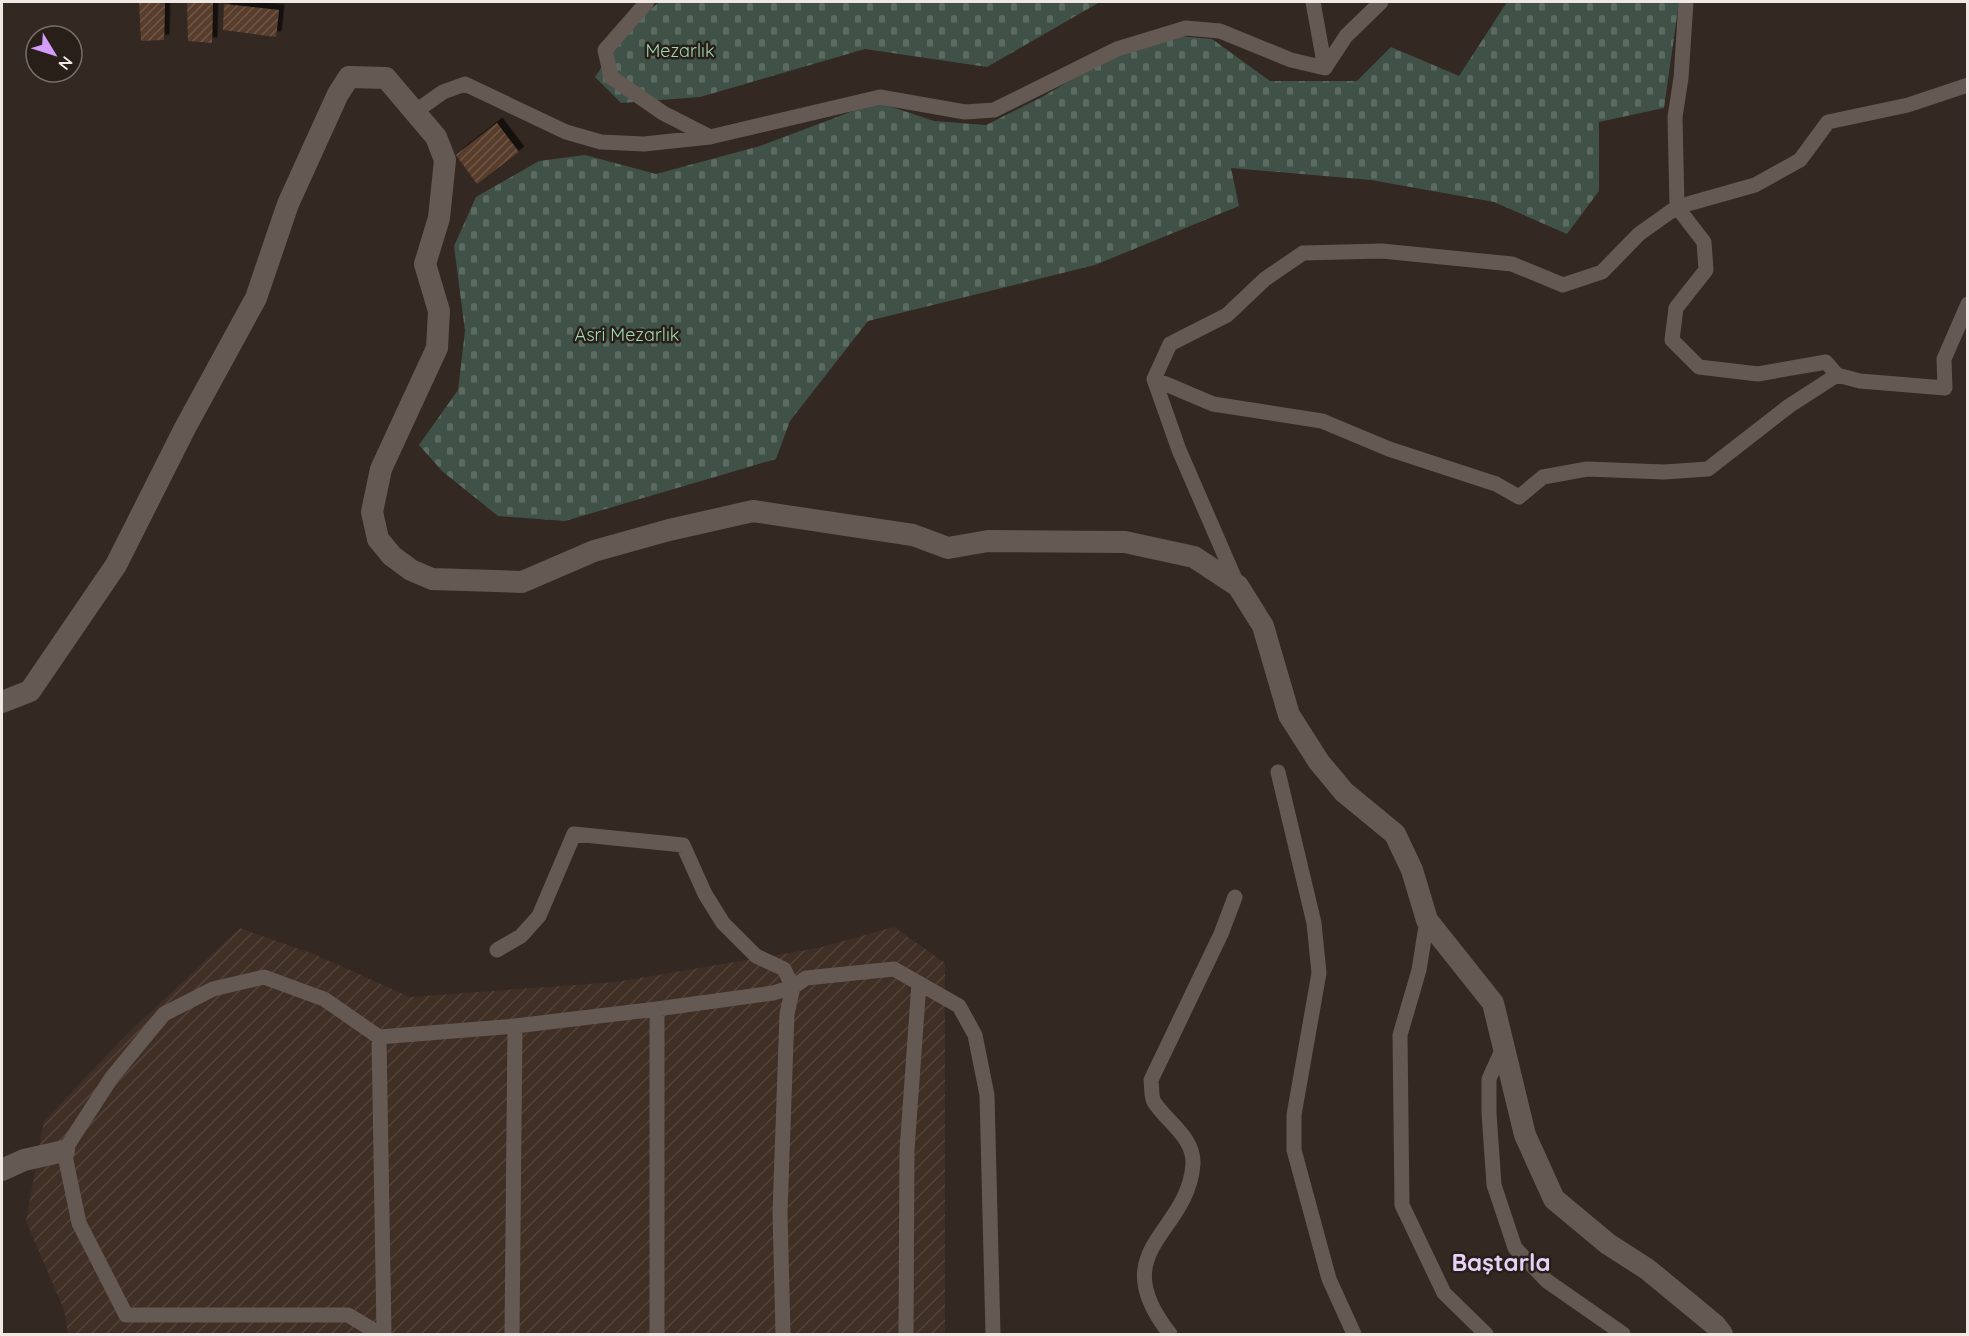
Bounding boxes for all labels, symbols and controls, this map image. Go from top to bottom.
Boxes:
north arrow [24,24,84,84]
park label: Mezarlık [645,39,715,62]
text: N [54,52,77,74]
park label: Asri Mezarlık [575,323,679,346]
district label: Baştarla [1451,1247,1551,1277]

